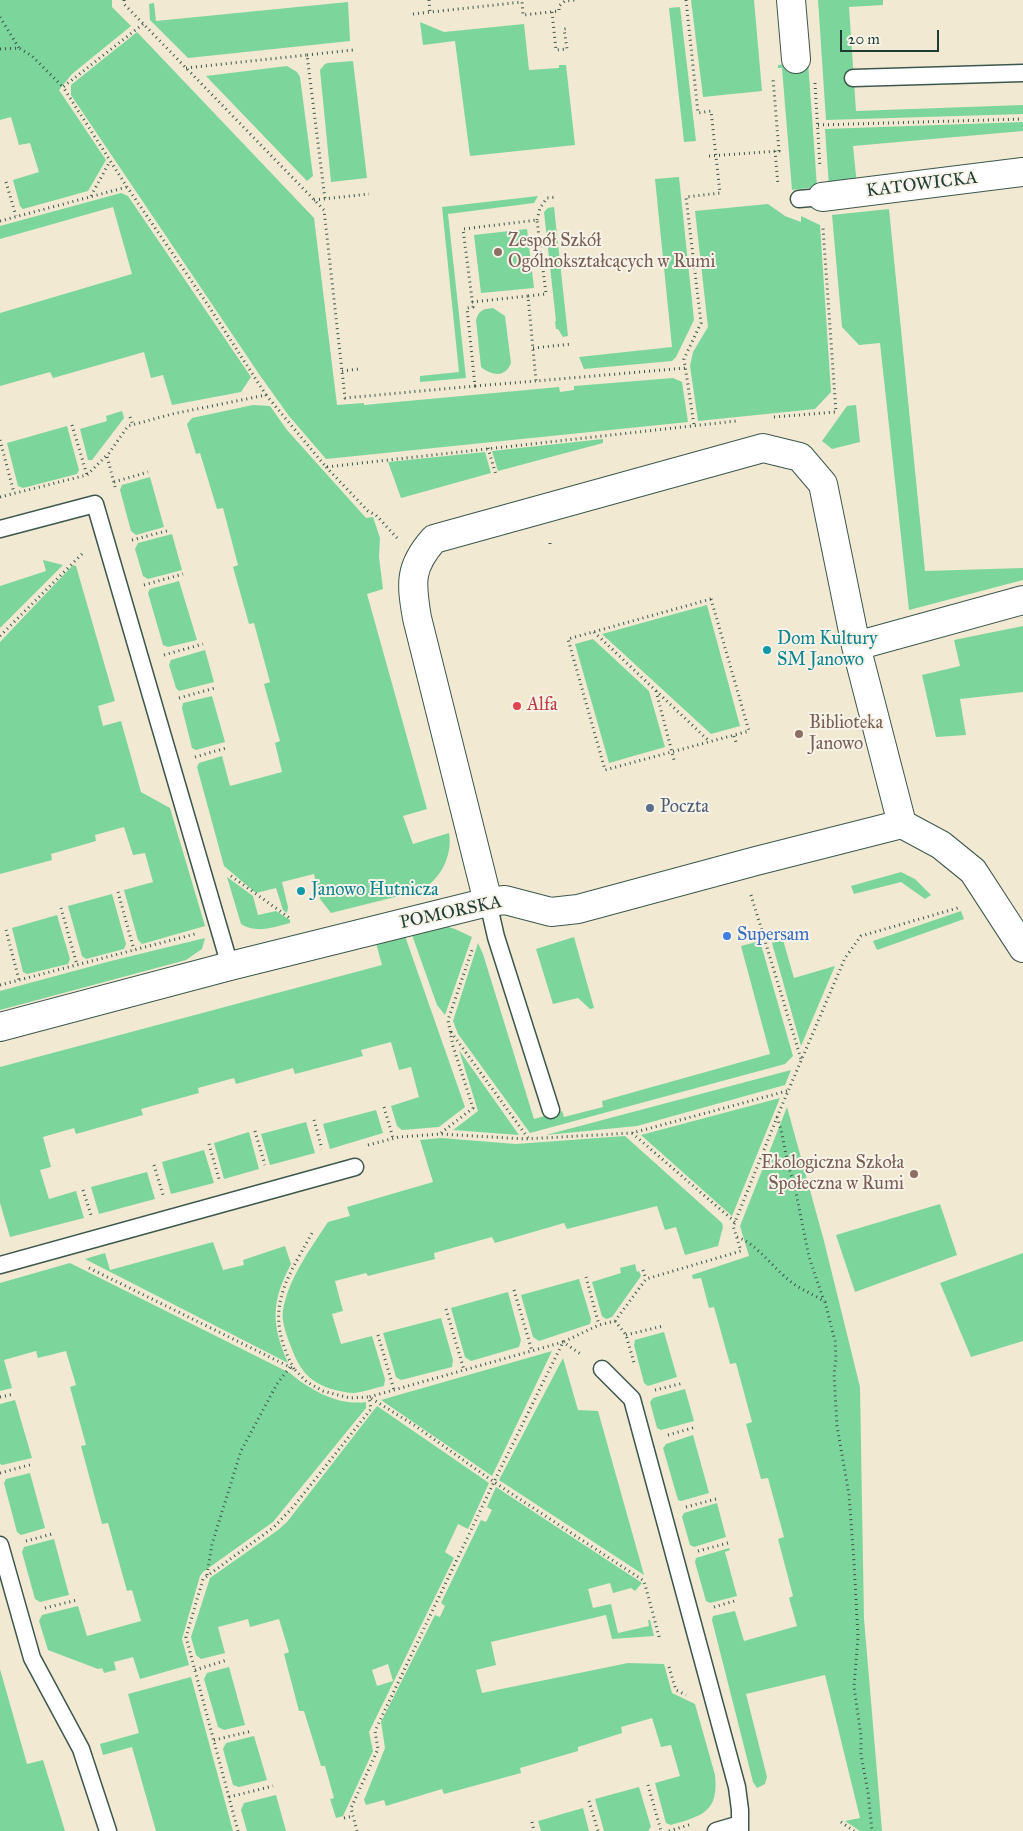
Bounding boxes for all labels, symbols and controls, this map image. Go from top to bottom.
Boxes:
scale bar [843,20,942,52]
text: 20 m [848,30,880,48]
street label: KATOWICKA [865,167,979,203]
place label: Zespół Szkół Ogólnokształcących w Rumi [508,231,715,274]
marker: Zespół Szkół Ogólnokształcących w Rumi [492,246,504,258]
place label: Dom Kultury SM Janowo [777,629,877,672]
marker: Dom Kultury SM Janowo [761,644,773,656]
place label: Alfa [527,695,558,717]
marker: Alfa [511,700,523,712]
place label: Biblioteka Janowo [809,713,883,756]
marker: Biblioteka Janowo [793,728,805,740]
place label: Poczta [660,797,709,819]
marker: Poczta [644,802,656,814]
place label: Janowo Hutnicza [311,880,439,902]
marker: Janowo Hutnicza [295,885,307,897]
street label: POMORSKA [398,892,504,934]
place label: Supersam [737,925,809,947]
marker: Supersam [721,930,733,942]
place label: Ekologiczna Szkoła Społeczna w Rumi [761,1153,904,1196]
marker: Ekologiczna Szkoła Społeczna w Rumi [908,1168,920,1180]

